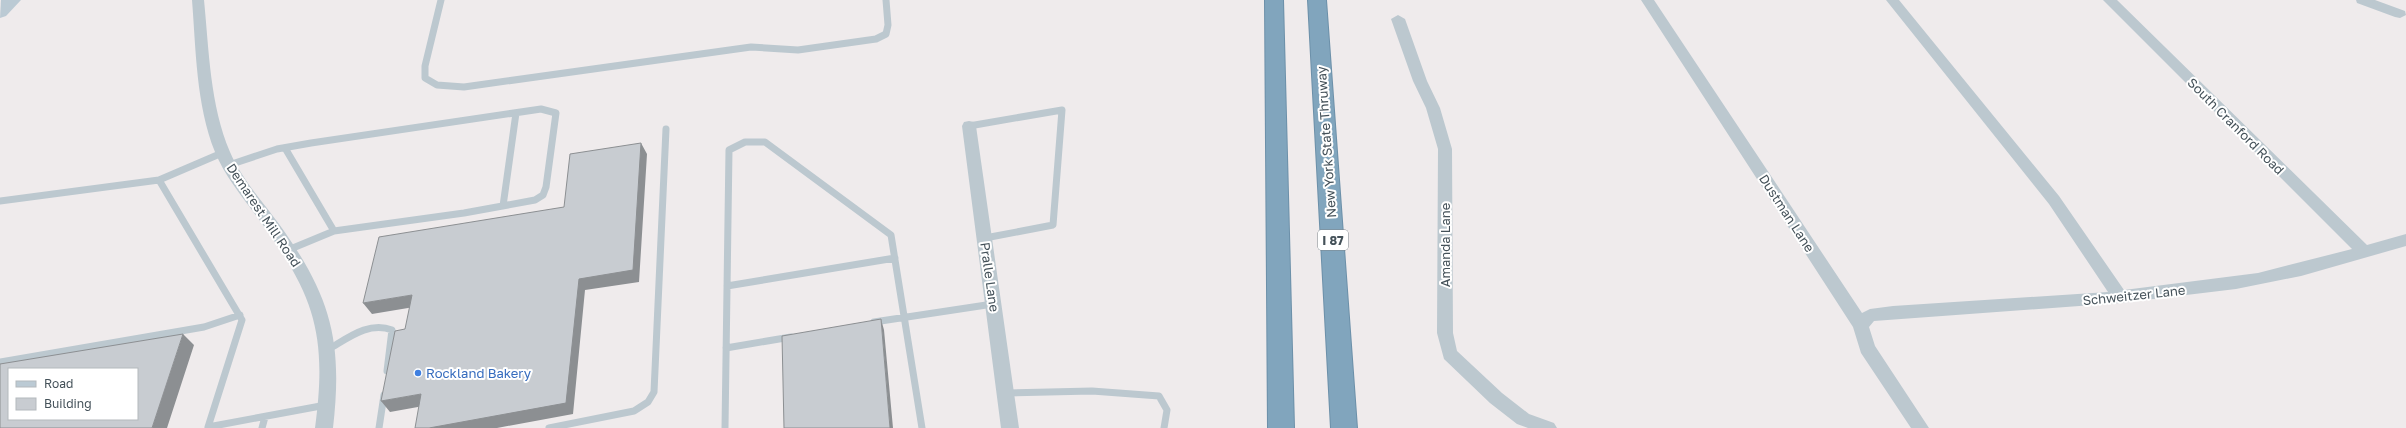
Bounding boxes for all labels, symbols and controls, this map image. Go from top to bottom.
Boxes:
street label: New York State Thruway [1313,65,1339,218]
street label: South Cranford Road [2184,74,2288,178]
street label: Demarest Mill Road [223,160,305,270]
street label: Dustman Lane [1756,171,1818,255]
street label: Amanda Lane [1437,203,1453,287]
road number: I 87 [1318,230,1348,250]
street label: Pralle Lane [977,241,1003,313]
street label: Schweitzer Lane [2082,282,2186,308]
place label: Rockland Bakery [426,365,532,381]
legend [8,368,138,420]
marker: Rockland Bakery [413,368,423,378]
text: Road [44,376,73,391]
text: Building [44,396,92,411]

